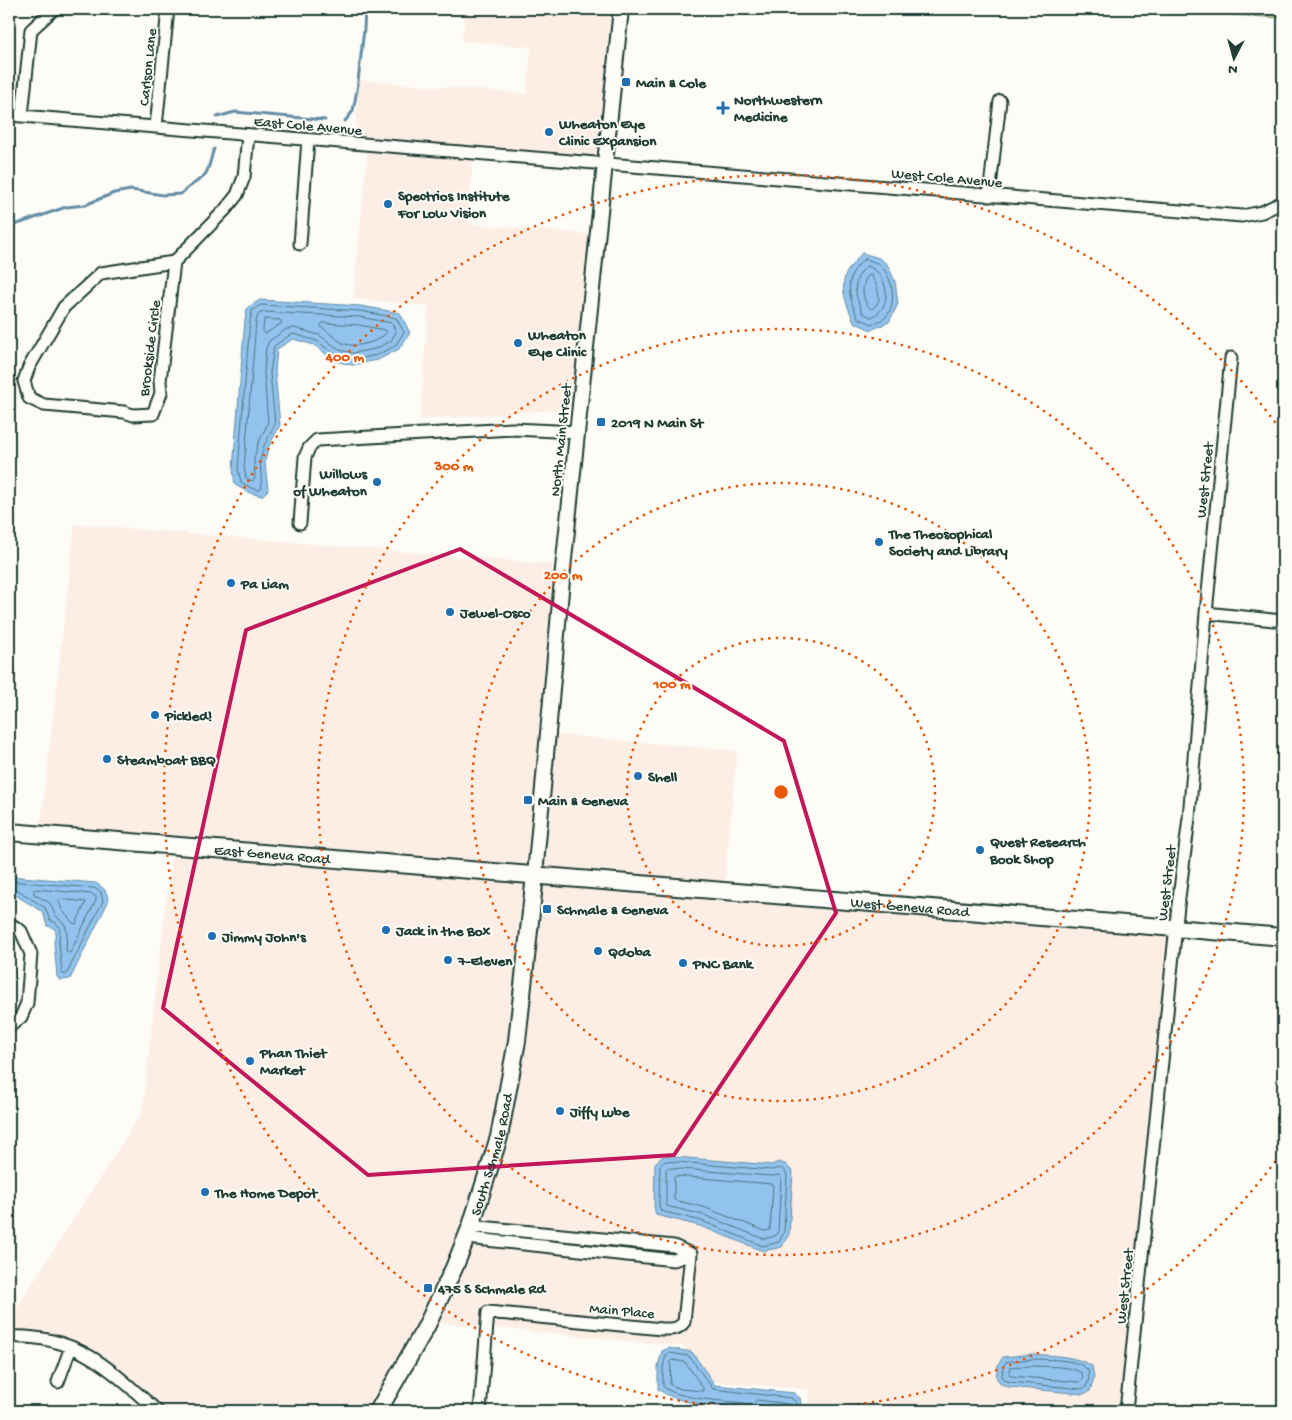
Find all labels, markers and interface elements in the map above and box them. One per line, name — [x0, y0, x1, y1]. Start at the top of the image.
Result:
street label: Carlson Lane — [136, 27, 162, 107]
north arrow — [1210, 32, 1260, 82]
text: N — [1227, 60, 1238, 77]
place label: Main & Cole — [636, 75, 707, 93]
marker: Main & Cole — [620, 76, 632, 88]
place label: Northwestern Medicine — [734, 92, 823, 127]
marker: Northwestern Medicine — [716, 101, 730, 115]
street label: East Cole Avenue — [253, 113, 363, 141]
place label: Wheaton Eye Clinic Expansion — [558, 116, 657, 151]
marker: Wheaton Eye Clinic Expansion — [543, 126, 555, 138]
street label: West Cole Avenue — [891, 165, 1003, 193]
place label: Spectrios Institute For Low Vision — [397, 188, 511, 223]
marker: Spectrios Institute For Low Vision — [382, 198, 394, 210]
street label: Brookside Circle — [136, 299, 166, 398]
place label: Wheaton Eye Clinic — [527, 327, 587, 362]
marker: Wheaton Eye Clinic — [512, 337, 524, 349]
text: 400 m — [325, 349, 365, 367]
street label: North Main Street — [547, 381, 577, 497]
place label: 2019 N Main St — [611, 415, 705, 433]
marker: 2019 N Main St — [595, 416, 607, 428]
street label: West Street — [1193, 440, 1219, 519]
text: 300 m — [433, 458, 474, 476]
place label: Willows of Wheaton — [292, 466, 368, 501]
marker: Willows of Wheaton — [371, 476, 383, 488]
place label: The Theosophical Society and Library — [888, 526, 1008, 561]
marker: The Theosophical Society and Library — [873, 536, 885, 548]
text: 200 m — [544, 567, 583, 585]
place label: Pa Liam — [240, 576, 289, 594]
marker: Pa Liam — [225, 577, 237, 589]
place label: Jewel-Osco — [459, 605, 531, 623]
marker: Jewel-Osco — [444, 606, 456, 618]
text: 100 m — [652, 676, 691, 694]
place label: Pickled! — [164, 708, 212, 726]
marker: Pickled! — [149, 709, 161, 721]
place label: Steamboat BBQ — [117, 752, 216, 770]
marker: Steamboat BBQ — [101, 753, 113, 765]
place label: Shell — [648, 769, 678, 787]
marker: Shell — [632, 770, 644, 782]
centre of rings — [772, 783, 790, 801]
place label: Main & Geneva — [538, 793, 629, 811]
marker: Main & Geneva — [522, 794, 534, 806]
place label: Quest Research Book Shop — [989, 834, 1086, 869]
street label: East Geneva Road — [213, 842, 332, 870]
street label: West Street — [1154, 843, 1182, 922]
marker: Quest Research Book Shop — [974, 844, 986, 856]
street label: West Geneva Road — [850, 894, 971, 922]
place label: Schmale & Geneva — [557, 902, 669, 920]
marker: Schmale & Geneva — [541, 903, 553, 915]
place label: Jack in the Box — [395, 923, 490, 941]
marker: Jack in the Box — [380, 924, 392, 936]
place label: Jimmy John's — [221, 929, 307, 947]
marker: Jimmy John's — [206, 930, 218, 942]
place label: Qdoba — [608, 944, 652, 962]
marker: Qdoba — [592, 945, 604, 957]
place label: 7-Eleven — [457, 953, 513, 971]
marker: 7-Eleven — [442, 954, 454, 966]
place label: PNC Bank — [692, 956, 755, 974]
marker: PNC Bank — [677, 957, 689, 969]
place label: Phan Thiet Market — [259, 1045, 328, 1080]
marker: Phan Thiet Market — [244, 1055, 256, 1067]
street label: South Schmale Road — [468, 1091, 518, 1218]
place label: Jiffy Lube — [569, 1104, 631, 1122]
marker: Jiffy Lube — [554, 1105, 566, 1117]
place label: The Home Depot — [214, 1185, 319, 1203]
marker: The Home Depot — [199, 1186, 211, 1198]
street label: West Street — [1113, 1246, 1139, 1325]
place label: 475 S Schmale Rd — [437, 1281, 547, 1299]
marker: 475 S Schmale Rd — [422, 1282, 434, 1294]
street label: Main Place — [588, 1300, 655, 1324]

